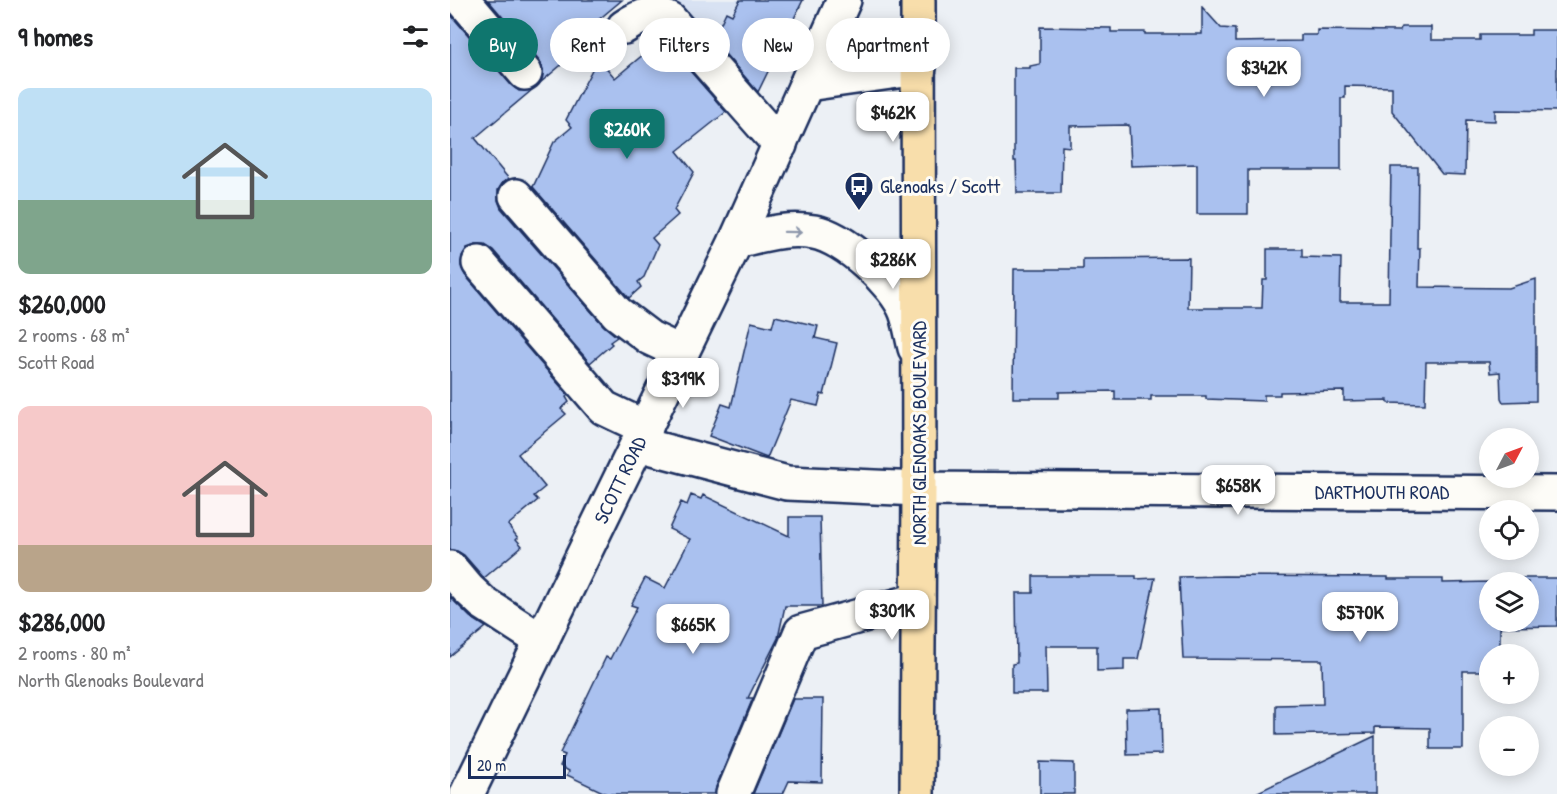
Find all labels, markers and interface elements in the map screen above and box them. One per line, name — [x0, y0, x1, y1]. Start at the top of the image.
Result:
chip: Buy — [468, 18, 538, 72]
chip: Rent — [550, 18, 627, 72]
chip: Filters — [639, 18, 730, 72]
chip: New — [742, 18, 814, 72]
chip: Apartment — [826, 18, 950, 72]
text: 9 homes — [18, 19, 93, 54]
icon: filters — [399, 20, 432, 53]
pin: $342K — [1222, 47, 1306, 98]
text: $342K — [1241, 53, 1287, 80]
pin: $462K — [851, 92, 935, 143]
text: $462K — [870, 98, 916, 125]
pin: $260K — [585, 109, 669, 160]
text: $260K — [604, 115, 650, 142]
icon: home — [171, 127, 279, 235]
bus stop icon: Glenoaks / Scott — [843, 170, 875, 212]
place label: Glenoaks / Scott — [880, 172, 1001, 199]
one-way arrow — [783, 226, 803, 237]
pin: $286K — [851, 239, 935, 290]
text: $286K — [870, 245, 916, 272]
text: $260,000 — [18, 286, 106, 321]
text: 2 rooms · 68 m² — [18, 321, 130, 348]
street label: NORTH GLENOAKS BOULEVARD — [905, 321, 932, 545]
text: Scott Road — [18, 348, 94, 375]
pin: $319K — [641, 358, 725, 409]
text: $319K — [661, 364, 705, 391]
north arrow — [1479, 428, 1539, 488]
map controls — [1479, 428, 1539, 776]
street label: SCOTT ROAD — [587, 431, 653, 528]
icon: home — [171, 445, 279, 553]
pin: $658K — [1196, 465, 1280, 516]
text: $658K — [1215, 471, 1261, 498]
street label: DARTMOUTH ROAD — [1315, 478, 1450, 505]
button: locate — [1479, 500, 1539, 560]
button: layers — [1479, 572, 1539, 632]
pin: $301K — [850, 590, 934, 641]
pin: $570K — [1318, 592, 1402, 643]
text: $301K — [869, 596, 915, 623]
text: $570K — [1336, 598, 1384, 625]
text: $286,000 — [18, 604, 105, 639]
pin: $665K — [651, 604, 735, 655]
text: $665K — [670, 610, 716, 637]
text: 2 rooms · 80 m² — [18, 639, 131, 666]
button: + — [1479, 644, 1539, 704]
text: North Glenoaks Boulevard — [18, 666, 204, 693]
button: − — [1479, 716, 1539, 776]
scale bar — [468, 752, 566, 780]
text: 20 m — [477, 754, 506, 776]

